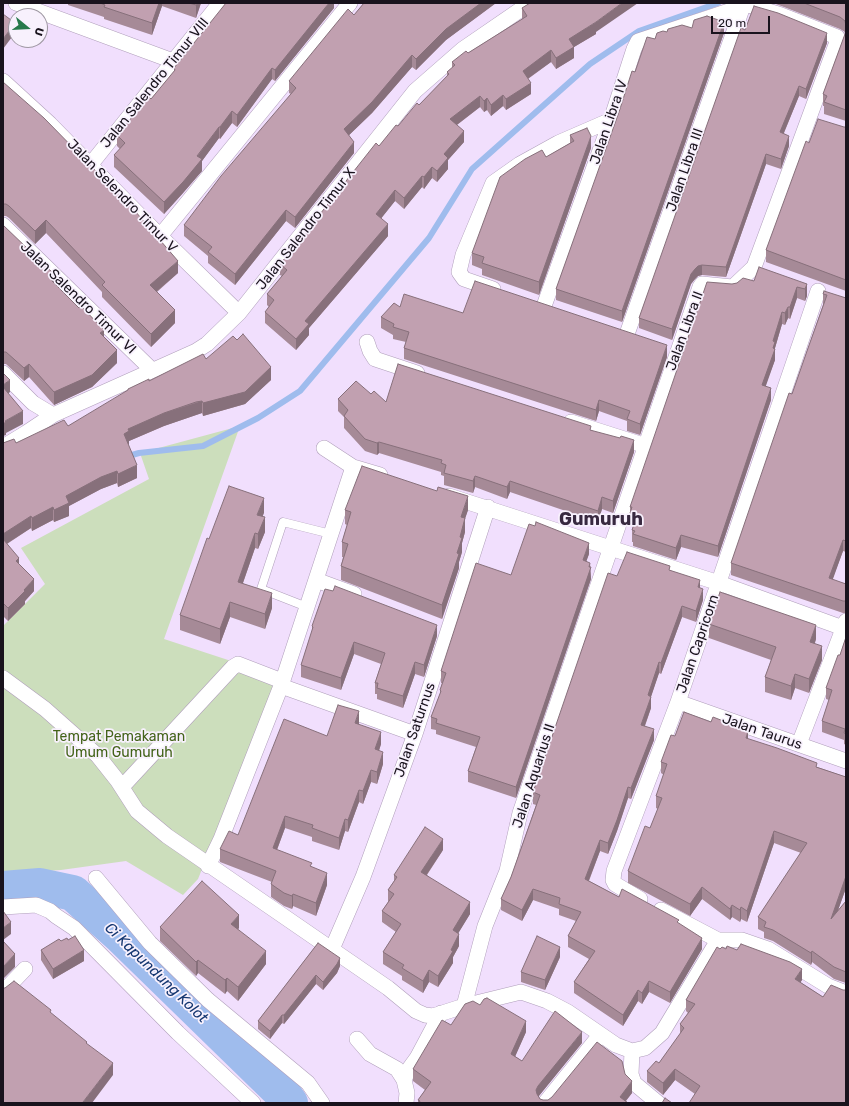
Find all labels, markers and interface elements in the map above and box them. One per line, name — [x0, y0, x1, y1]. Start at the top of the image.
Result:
north arrow — [8, 8, 48, 48]
scale bar — [713, 8, 772, 34]
street label: Jalan Salendro Timur VIII — [97, 15, 213, 151]
text: 20 m — [718, 16, 746, 30]
text: U — [32, 26, 46, 37]
street label: Jalan Libra IV — [587, 77, 631, 167]
street label: Jalan Libra III — [663, 126, 707, 214]
street label: Jalan Selendro Timur V — [63, 136, 181, 256]
street label: Jalan Salendro Timur X — [253, 164, 359, 294]
street label: Jalan Salendro Timur VI — [16, 238, 140, 358]
street label: Jalan Libra II — [663, 289, 707, 373]
district label: Gumuruh — [559, 509, 643, 531]
street label: Jalan Capricorn — [673, 592, 723, 696]
street label: Jalan Saturnus — [391, 680, 439, 780]
street label: Jalan Taurus — [720, 710, 804, 754]
street label: Jalan Aquarius II — [509, 722, 559, 830]
park label: Tempat Pemakaman Umum Gumuruh — [53, 729, 185, 762]
water label: Ci Kapundung Kolot — [101, 919, 211, 1027]

